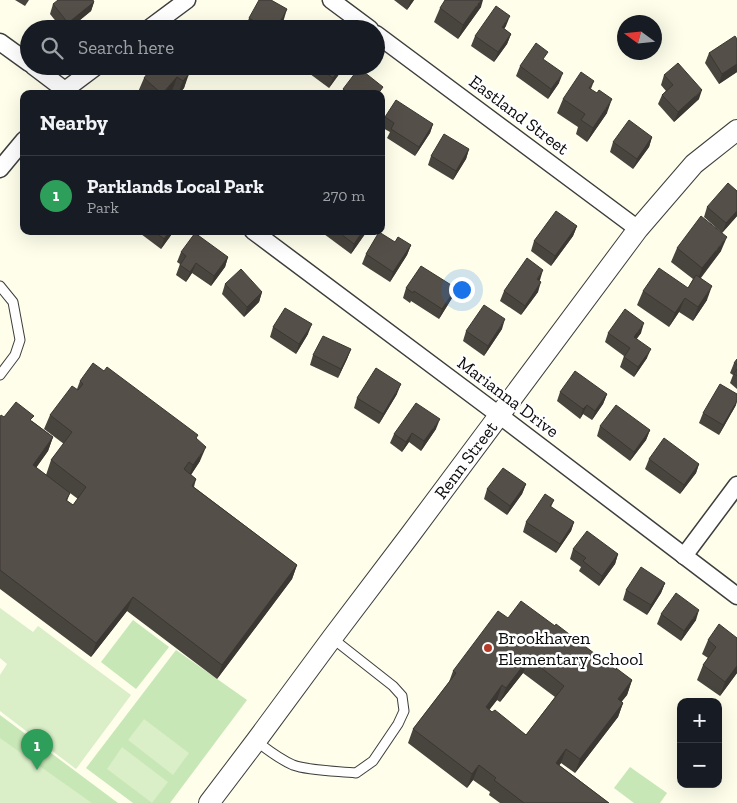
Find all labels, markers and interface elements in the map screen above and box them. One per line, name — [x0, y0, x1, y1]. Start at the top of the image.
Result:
north arrow — [617, 15, 662, 60]
search box — [20, 20, 385, 75]
icon: search — [38, 34, 66, 62]
text: Search here — [78, 36, 174, 59]
street label: Eastland Street — [465, 70, 573, 160]
text: Nearby — [40, 110, 108, 135]
text: Parklands Local Park — [87, 175, 264, 198]
text: 1 — [53, 186, 59, 205]
text: 270 m — [323, 186, 365, 205]
text: Park — [87, 198, 119, 217]
your location — [449, 277, 475, 303]
street label: Marianna Drive — [453, 352, 563, 442]
street label: Renn Street — [430, 417, 503, 503]
place label: Brookhaven Elementary School — [498, 627, 643, 670]
marker: Brookhaven Elementary School — [482, 642, 494, 654]
map controls — [677, 698, 722, 788]
button: + — [677, 698, 722, 743]
pin: 1 — [21, 729, 53, 770]
button: − — [677, 743, 722, 788]

